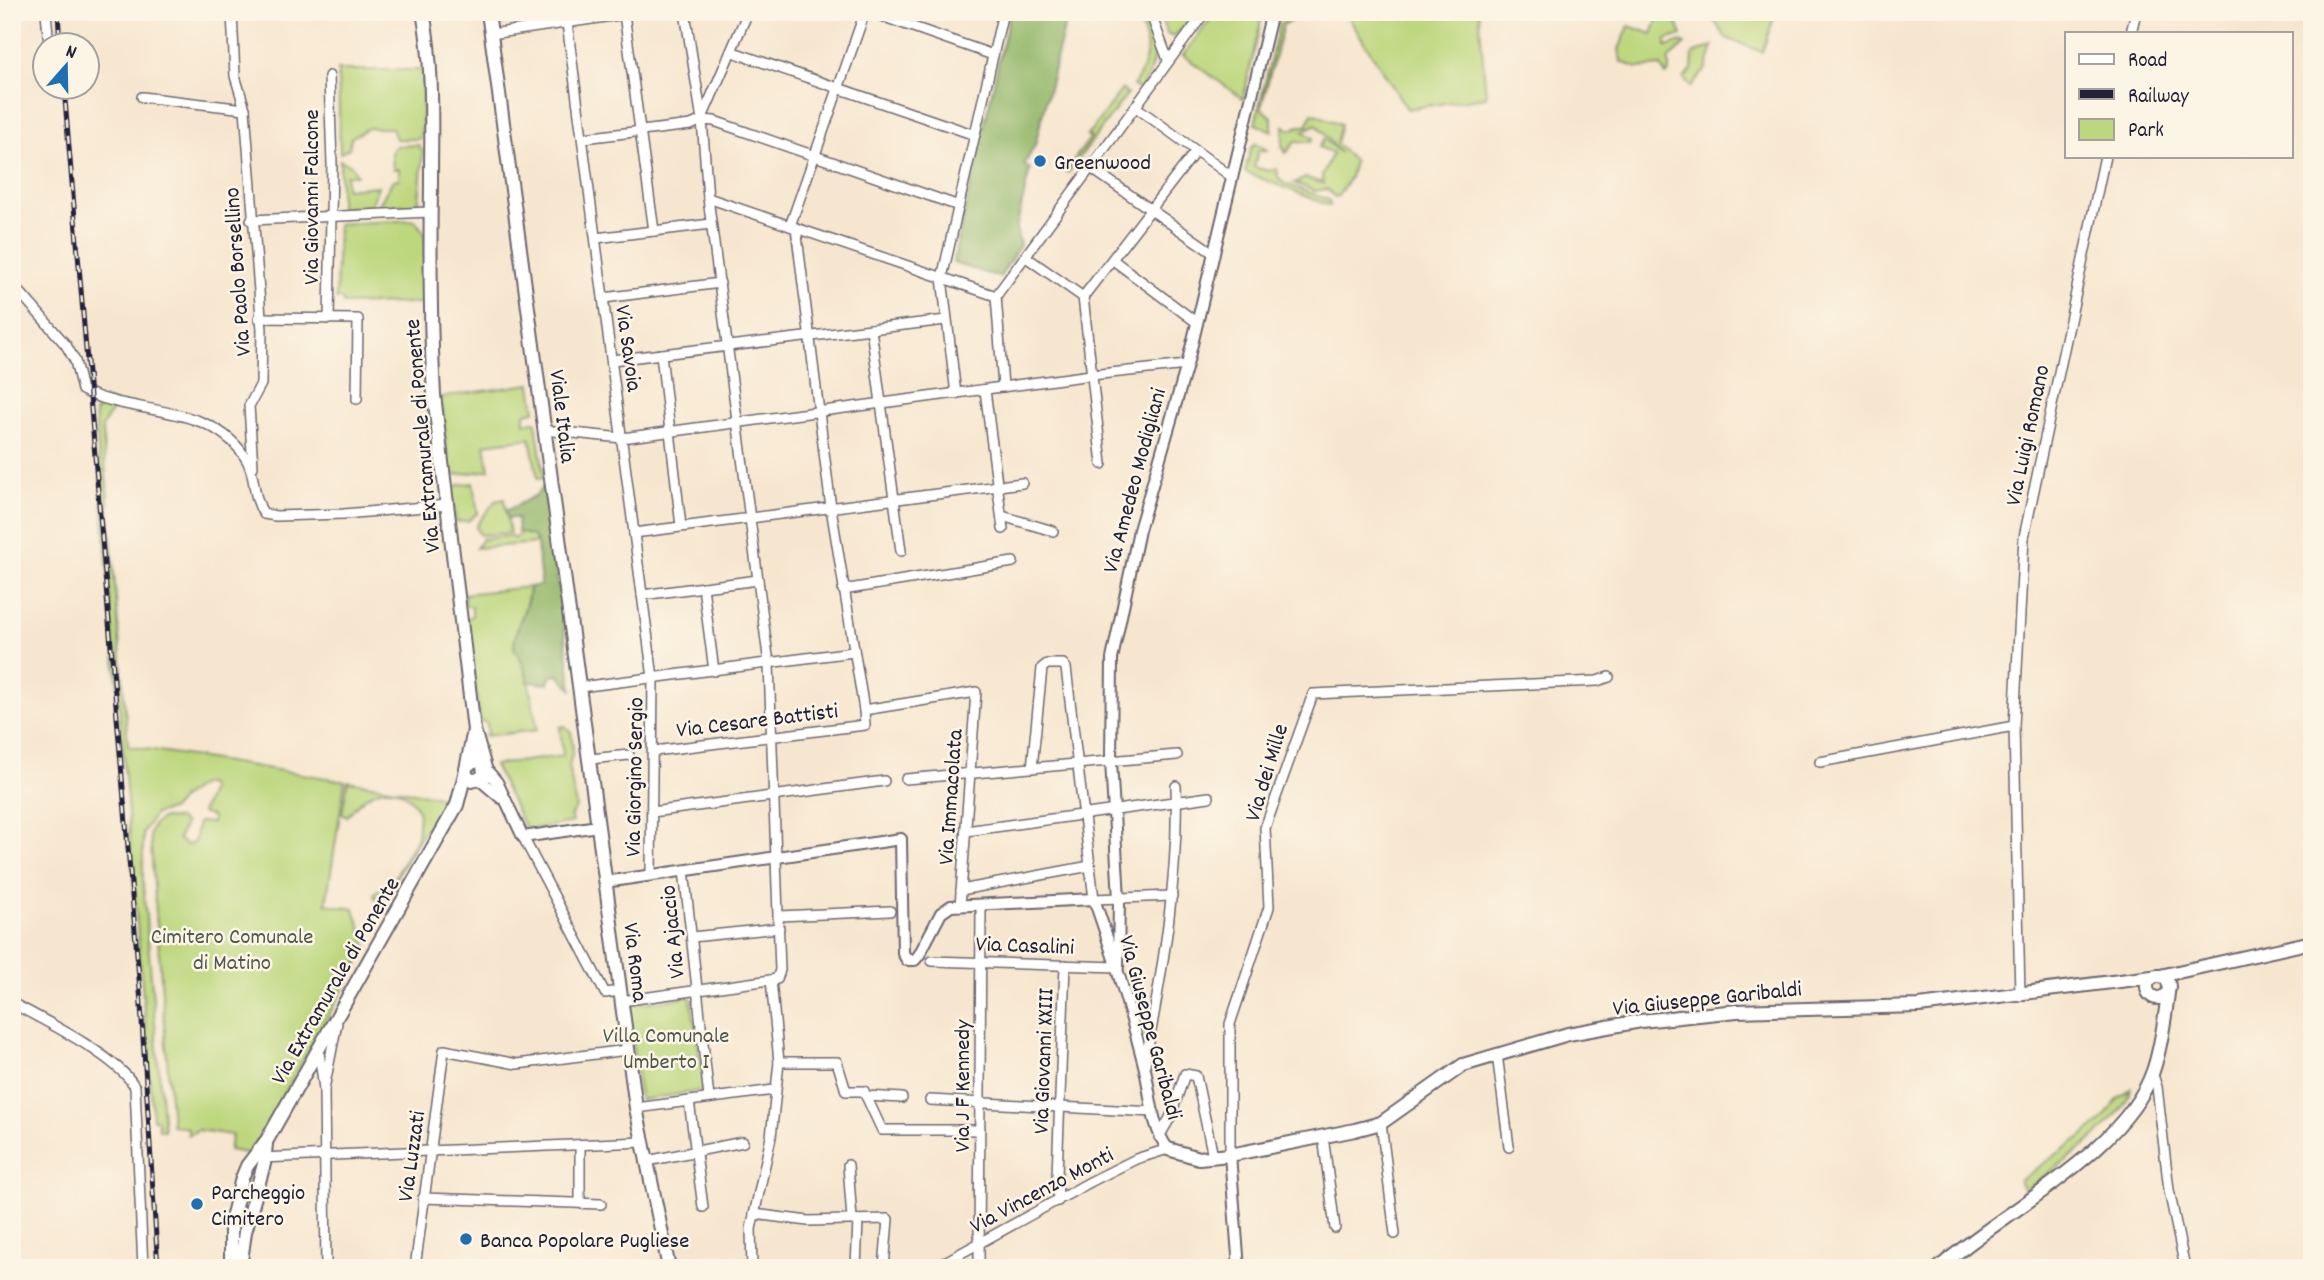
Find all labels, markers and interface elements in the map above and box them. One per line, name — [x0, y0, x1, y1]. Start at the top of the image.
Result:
north arrow — [32, 32, 102, 102]
legend — [2065, 32, 2292, 158]
text: N — [62, 39, 80, 68]
text: Road — [2128, 47, 2167, 77]
text: Railway — [2128, 83, 2189, 113]
street label: Via Giovanni Falcone — [297, 109, 330, 285]
text: Park — [2128, 117, 2164, 147]
place label: Greenwood — [1054, 148, 1151, 181]
marker: Greenwood — [1032, 153, 1048, 169]
street label: Via Paolo Borsellino — [217, 186, 262, 357]
street label: Via Savoia — [604, 303, 649, 395]
street label: Via Extramurale di Ponente — [398, 317, 451, 554]
street label: Via Luigi Romano — [1998, 362, 2060, 509]
street label: Viale Italia — [538, 368, 583, 466]
street label: Via Amedeo Modigliani — [1096, 385, 1177, 577]
street label: Via Cesare Battisti — [675, 696, 840, 749]
street label: Via Giorgino Sergio — [619, 697, 654, 857]
street label: Via dei Mille — [1238, 720, 1299, 826]
street label: Via Immacolata — [931, 727, 974, 866]
street label: Via Extramurale di Ponente — [264, 872, 410, 1092]
street label: Via Ajaccio — [653, 883, 696, 980]
street label: Via Roma — [612, 921, 655, 1005]
park label: Cimitero Comunale di Matino — [151, 922, 313, 981]
street label: Via Casalini — [975, 929, 1075, 966]
street label: Via Giuseppe Garibaldi — [1108, 932, 1189, 1124]
street label: Via Giuseppe Garibaldi — [1611, 974, 1803, 1027]
street label: Via Giovanni XXIII — [1026, 988, 1065, 1135]
street label: Via J F Kennedy — [948, 1019, 981, 1152]
park label: Villa Comunale Umberto I — [603, 1021, 729, 1080]
street label: Via Luzzati — [391, 1109, 436, 1204]
street label: Via Vincenzo Monti — [965, 1140, 1120, 1244]
place label: Parcheggio Cimitero — [211, 1178, 305, 1237]
marker: Parcheggio Cimitero — [189, 1196, 205, 1212]
place label: Banca Popolare Pugliese — [480, 1226, 689, 1259]
marker: Banca Popolare Pugliese — [458, 1231, 474, 1247]

